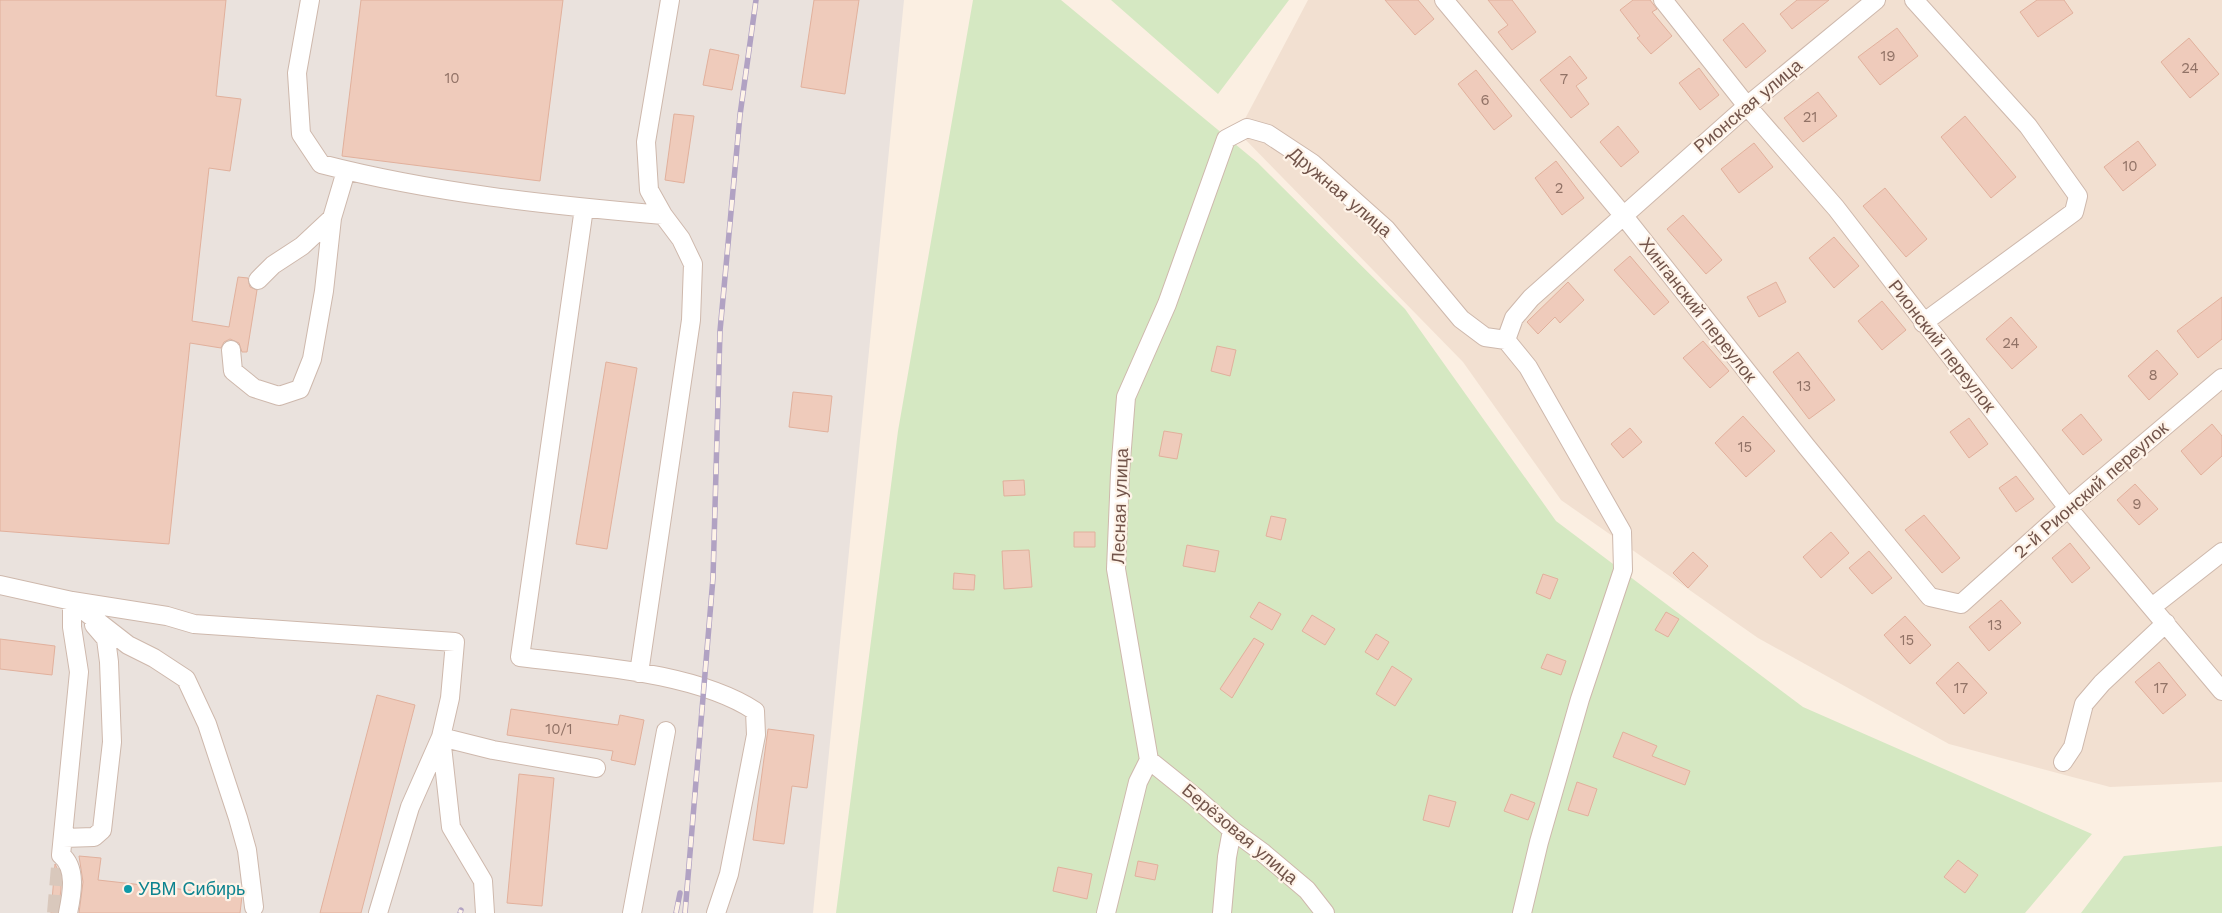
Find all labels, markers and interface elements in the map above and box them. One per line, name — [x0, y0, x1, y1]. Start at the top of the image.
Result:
house number: 19 — [1880, 47, 1896, 65]
street label: Рионская улица — [1689, 54, 1807, 157]
house number: 24 — [2181, 59, 2199, 77]
house number: 10 — [444, 69, 460, 87]
house number: 7 — [1560, 70, 1568, 88]
house number: 6 — [1480, 91, 1490, 109]
house number: 21 — [1803, 108, 1817, 126]
street label: Дружная улица — [1284, 142, 1397, 242]
house number: 10 — [2122, 157, 2138, 175]
house number: 2 — [1555, 179, 1563, 197]
street label: Хинганский переулок — [1635, 233, 1762, 386]
street label: Рионский переулок — [1884, 275, 2001, 416]
house number: 24 — [2002, 334, 2020, 352]
house number: 8 — [2148, 366, 2158, 384]
house number: 13 — [1797, 377, 1811, 395]
street label: 2-й Рионский переулок — [2009, 417, 2172, 562]
house number: 15 — [1738, 438, 1752, 456]
street label: Лесная улица — [1107, 447, 1132, 564]
house number: 9 — [2132, 495, 2142, 513]
house number: 13 — [1988, 616, 2002, 634]
house number: 15 — [1900, 631, 1914, 649]
house number: 17 — [1954, 679, 1968, 697]
house number: 17 — [2154, 679, 2168, 697]
house number: 10/1 — [545, 720, 573, 738]
street label: Берёзовая улица — [1178, 779, 1303, 889]
place label: УВМ Сибирь — [138, 878, 245, 899]
marker: УВМ Сибирь — [122, 883, 134, 895]

